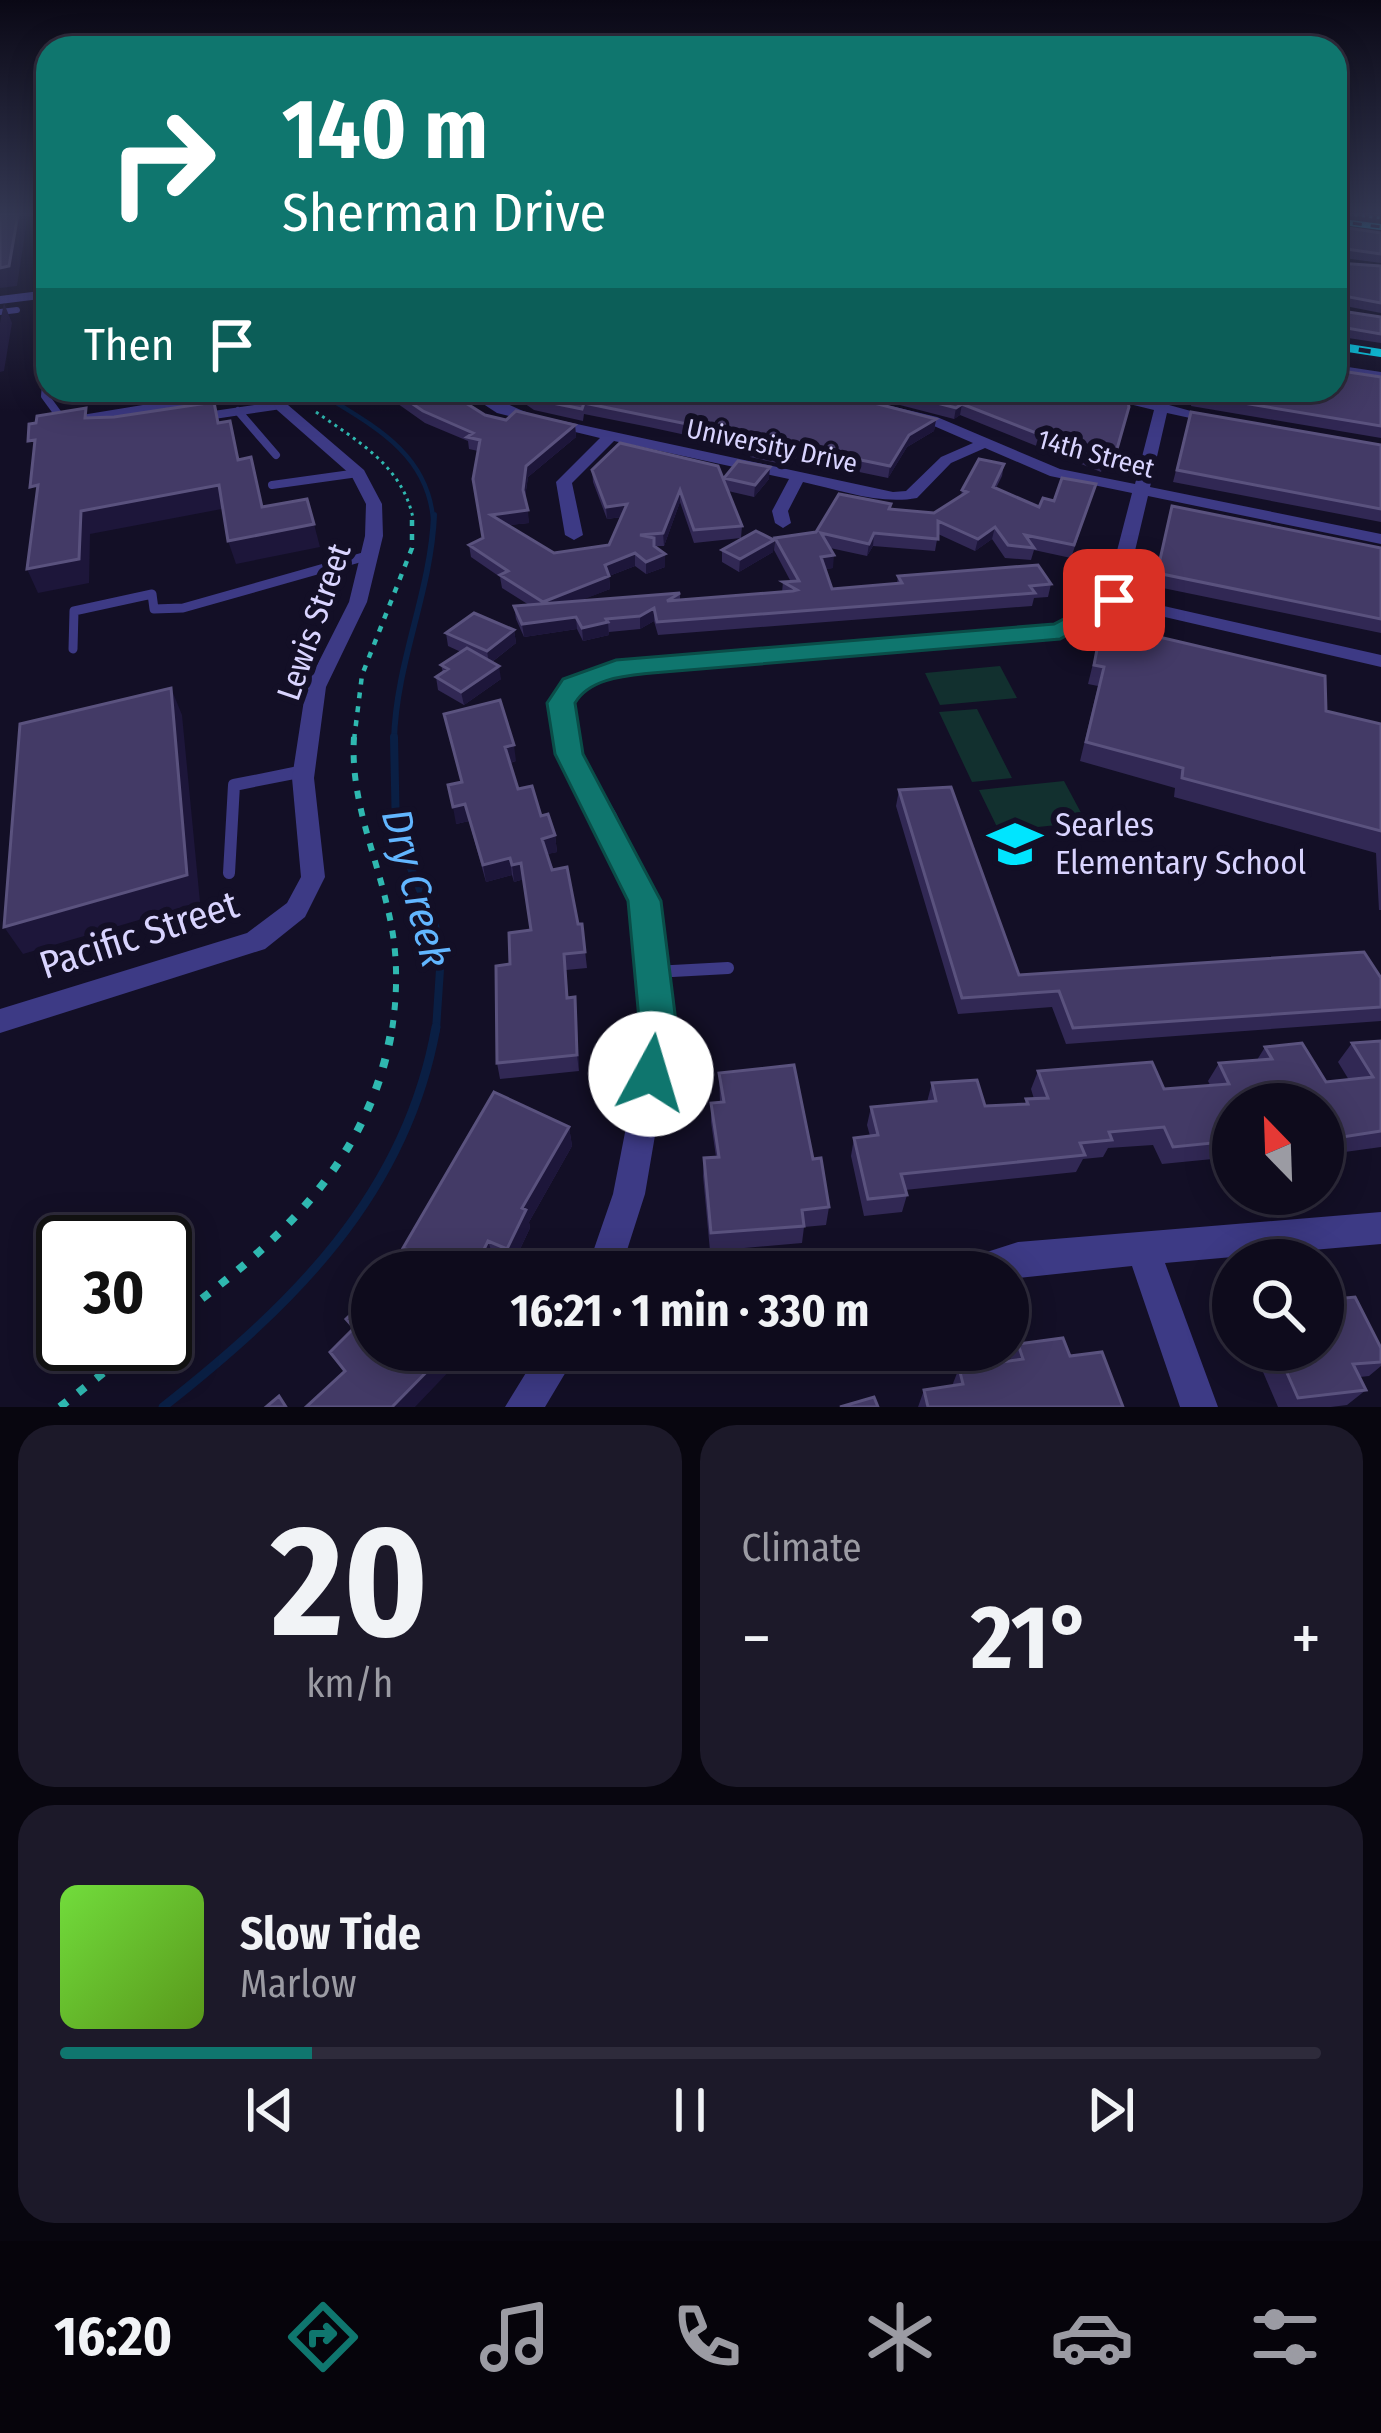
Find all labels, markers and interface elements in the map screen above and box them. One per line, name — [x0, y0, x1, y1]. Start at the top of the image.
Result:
text: 140 m — [282, 79, 488, 180]
icon: right — [84, 84, 240, 240]
text: Sherman Drive — [282, 181, 606, 245]
icon: arrive — [199, 312, 265, 378]
text: Then — [84, 318, 175, 372]
street label: University Drive — [684, 412, 860, 480]
street label: 14th Street — [1034, 423, 1158, 485]
street label: Lewis Street — [269, 538, 360, 706]
pin — [1063, 549, 1165, 651]
icon: arrive — [1081, 567, 1147, 633]
water label: Dry Creek — [371, 803, 461, 973]
place label: Searles Elementary School — [1055, 805, 1306, 883]
school or university icon: Searles Elementary School — [986, 815, 1044, 873]
street label: Pacific Street — [34, 881, 244, 989]
position arrow — [588, 1011, 714, 1137]
north arrow — [1212, 1083, 1344, 1215]
map controls — [1212, 1083, 1344, 1371]
speed limit sign: 30 — [36, 1215, 192, 1371]
button: search — [1212, 1239, 1344, 1371]
text: 16:21 · 1 min · 330 m — [511, 1284, 869, 1338]
text: 20 — [271, 1489, 428, 1676]
text: Climate — [742, 1525, 862, 1571]
text: 21° — [971, 1584, 1091, 1692]
text: − — [742, 1599, 771, 1678]
text: + — [1291, 1599, 1321, 1678]
text: km/h — [306, 1661, 393, 1707]
text: Slow Tide — [240, 1907, 421, 1961]
text: Marlow — [240, 1961, 357, 2007]
icon: previous — [237, 2077, 303, 2143]
icon: pause — [657, 2077, 723, 2143]
icon: next — [1078, 2077, 1144, 2143]
icon: directions — [281, 2295, 365, 2379]
icon: music — [473, 2295, 557, 2379]
icon: phone — [665, 2295, 749, 2379]
icon: climate — [858, 2295, 942, 2379]
icon: car — [1050, 2295, 1134, 2379]
icon: filters — [1243, 2295, 1327, 2379]
text: 16:20 — [54, 2305, 172, 2369]

